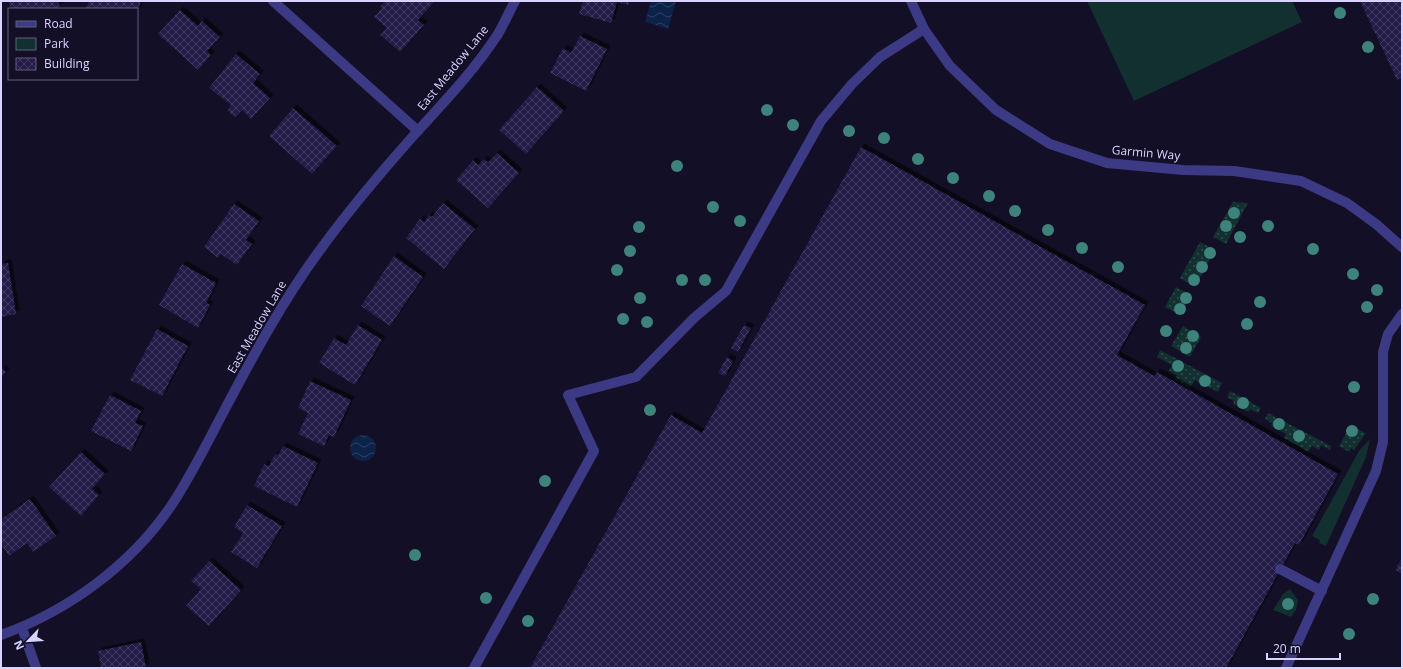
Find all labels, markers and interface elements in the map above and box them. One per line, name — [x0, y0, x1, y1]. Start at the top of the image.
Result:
legend — [8, 8, 138, 80]
text: Road — [44, 15, 73, 32]
street label: East Meadow Lane — [413, 21, 492, 114]
text: Park — [44, 35, 70, 52]
text: Building — [44, 55, 90, 72]
street label: Garmin Way — [1111, 141, 1182, 164]
street label: East Meadow Lane — [223, 277, 290, 376]
north arrow — [8, 621, 48, 661]
scale bar — [1267, 635, 1340, 661]
text: N — [10, 638, 27, 653]
text: 20 m — [1273, 640, 1301, 657]

